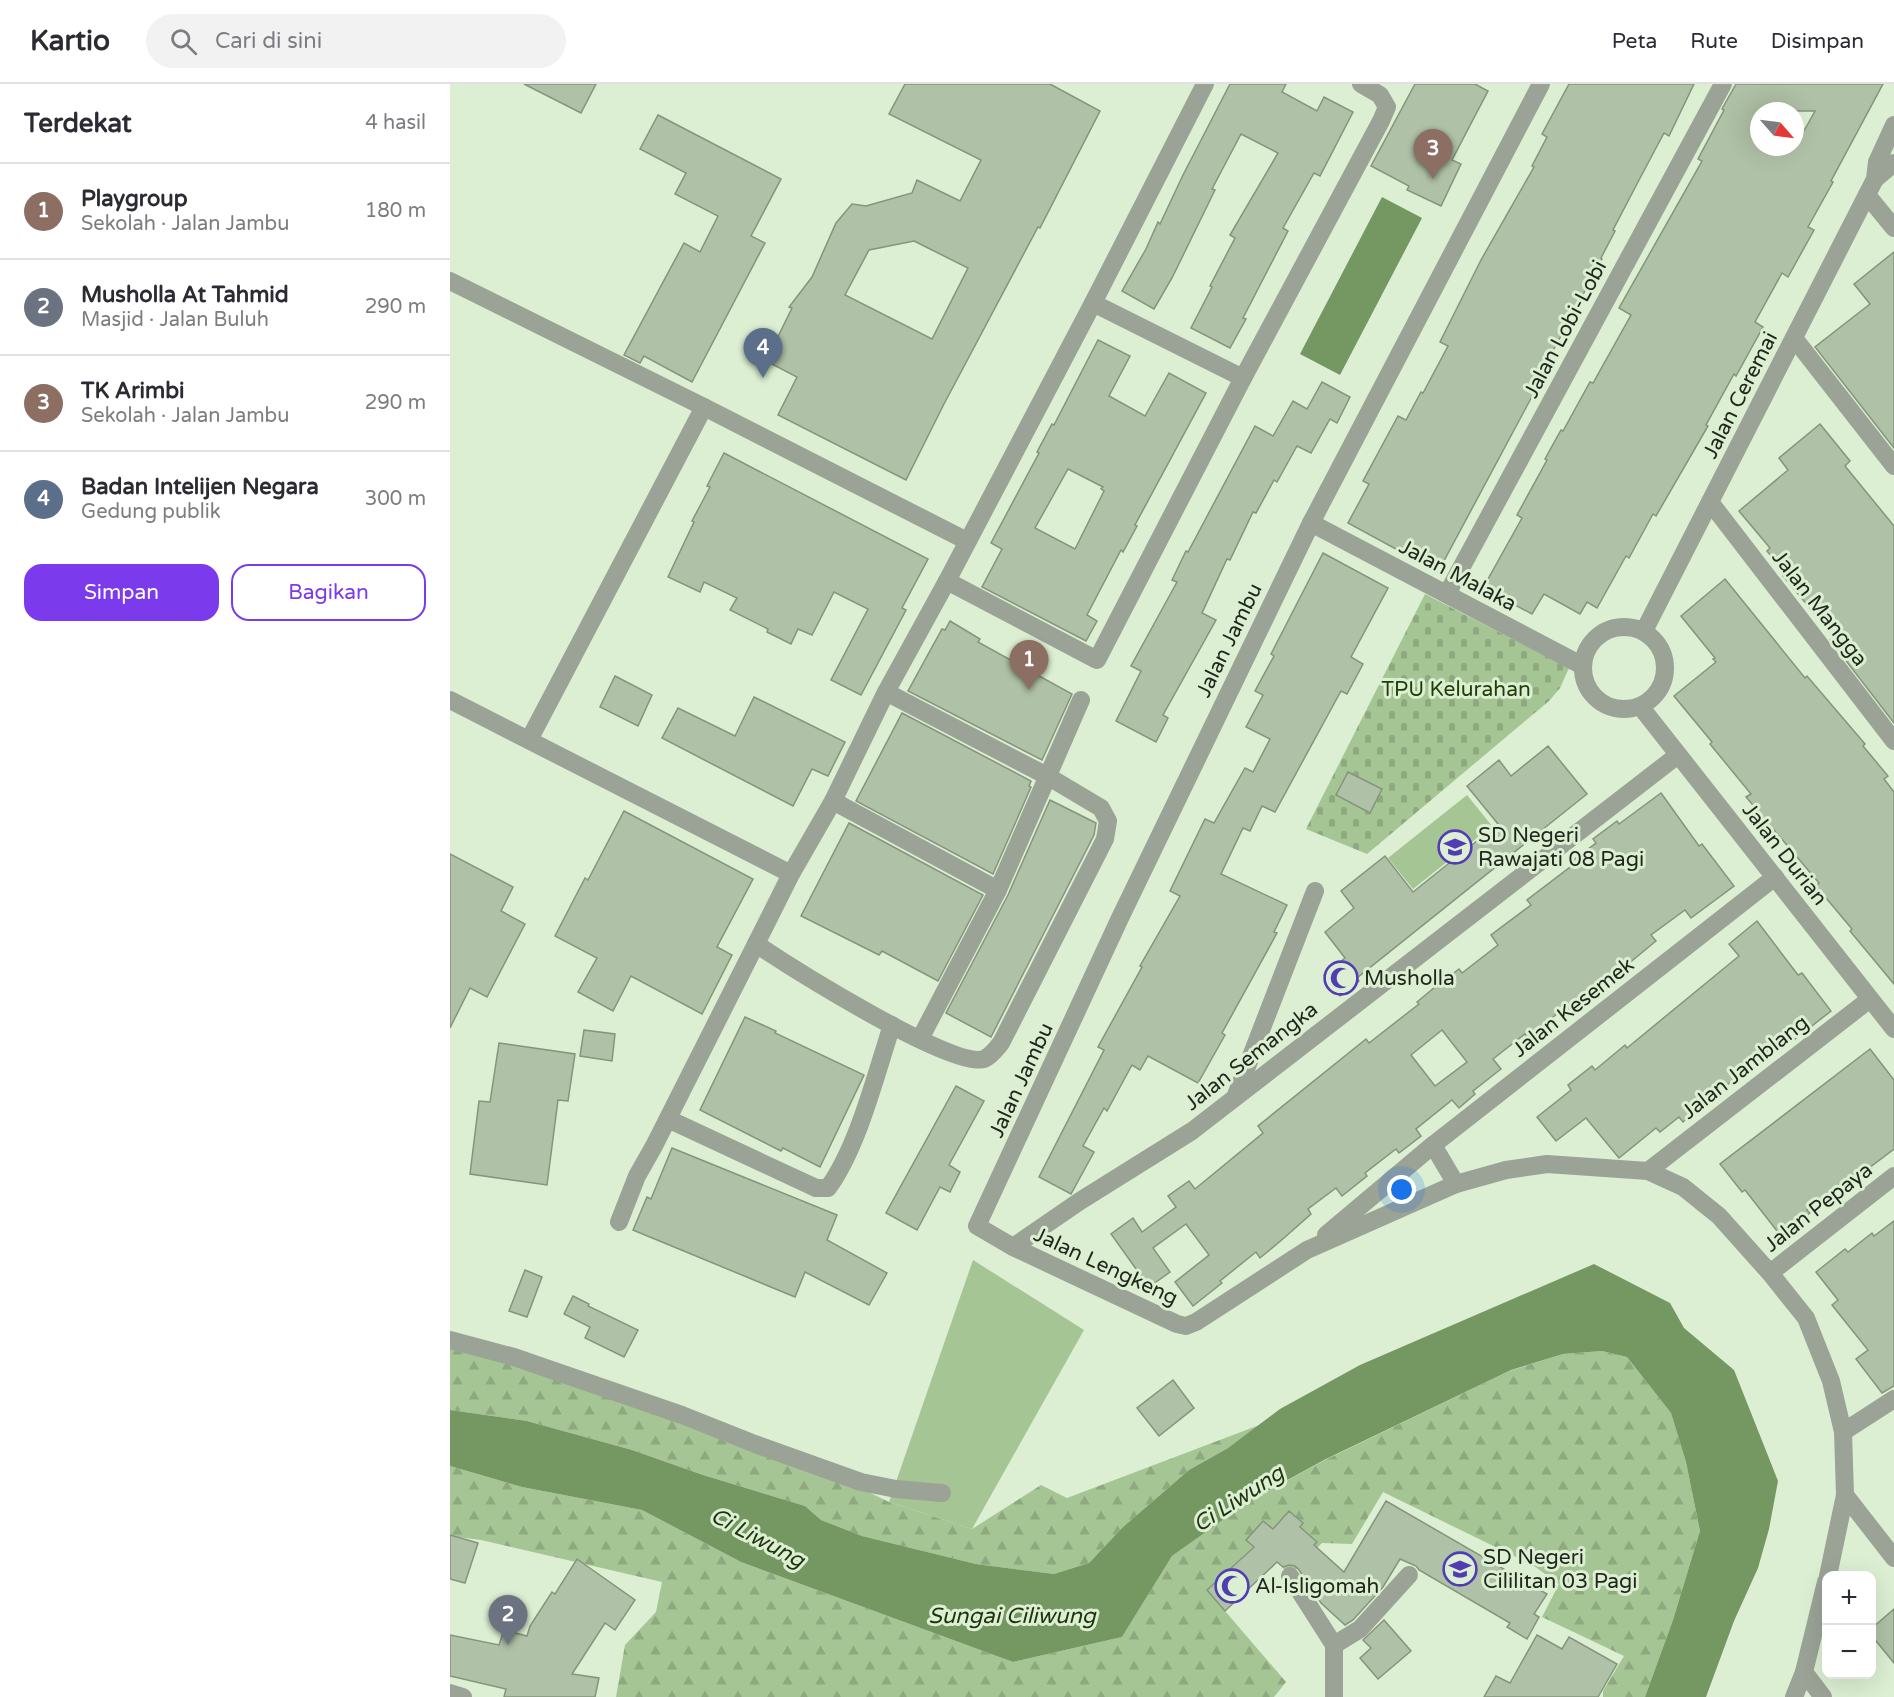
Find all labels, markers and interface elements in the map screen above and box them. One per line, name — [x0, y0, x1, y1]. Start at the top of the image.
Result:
search box — [146, 14, 566, 68]
text: Kartio — [30, 24, 110, 58]
icon: search — [167, 25, 200, 58]
text: Cari di sini — [215, 28, 322, 54]
text: Peta — [1612, 29, 1657, 54]
text: Rute — [1690, 29, 1738, 54]
text: Disimpan — [1771, 29, 1864, 54]
north arrow — [1750, 102, 1804, 156]
text: Terdekat — [24, 108, 132, 139]
text: 4 hasil — [365, 111, 426, 135]
pin: 3 — [1414, 130, 1452, 179]
text: Playgroup — [81, 186, 188, 212]
text: 1 — [37, 199, 50, 223]
text: 180 m — [365, 199, 426, 223]
text: Sekolah · Jalan Jambu — [81, 212, 289, 236]
street label: Jalan Lobi-Lobi — [1519, 256, 1612, 402]
text: Musholla At Tahmid — [81, 282, 289, 308]
text: 2 — [37, 295, 50, 319]
text: 290 m — [365, 295, 426, 319]
text: Masjid · Jalan Buluh — [81, 308, 269, 332]
pin: 4 — [744, 328, 782, 378]
street label: Jalan Ceremai — [1698, 328, 1783, 463]
text: TK Arimbi — [81, 378, 185, 404]
text: 3 — [37, 391, 50, 415]
text: 290 m — [365, 391, 426, 415]
text: Sekolah · Jalan Jambu — [81, 404, 289, 428]
text: Badan Intelijen Negara — [81, 474, 319, 500]
text: 4 — [37, 487, 50, 511]
text: 300 m — [365, 487, 426, 511]
text: Gedung publik — [81, 500, 221, 524]
street label: Jalan Malaka — [1395, 534, 1521, 617]
street label: Jalan Mangga — [1767, 545, 1873, 671]
button: Simpan — [24, 564, 219, 621]
button: Bagikan — [231, 564, 426, 621]
street label: Jalan Jambu — [1191, 579, 1268, 701]
pin: 1 — [1010, 640, 1048, 690]
park label: TPU Kelurahan — [1381, 677, 1531, 702]
street label: Jalan Durian — [1737, 798, 1832, 911]
place label: SD Negeri Rawajati 08 Pagi — [1478, 823, 1644, 872]
school or university icon: SD Negeri Rawajati 08 Pagi — [1437, 829, 1473, 865]
street label: Jalan Kesemek — [1508, 952, 1639, 1063]
mosque icon: Musholla — [1323, 960, 1359, 996]
place label: Musholla — [1364, 966, 1455, 991]
street label: Jalan Semangka — [1180, 997, 1323, 1116]
street label: Jalan Jamblang — [1677, 1010, 1814, 1125]
street label: Jalan Jambu — [984, 1019, 1059, 1142]
street label: Jalan Pepaya — [1759, 1157, 1877, 1257]
your location — [1387, 1175, 1416, 1204]
street label: Jalan Lengkeng — [1030, 1222, 1182, 1311]
water label: Ci Liwung — [1188, 1459, 1290, 1538]
water label: Ci Liwung — [706, 1502, 810, 1574]
place label: SD Negeri Cililitan 03 Pagi — [1483, 1545, 1638, 1594]
school or university icon: SD Negeri Cililitan 03 Pagi — [1442, 1551, 1478, 1587]
mosque icon: Al-Isligomah — [1214, 1568, 1250, 1604]
map controls — [1822, 1571, 1876, 1679]
button: + — [1822, 1571, 1876, 1625]
place label: Al-Isligomah — [1255, 1574, 1379, 1599]
pin: 2 — [488, 1596, 528, 1645]
water label: Sungai Ciliwung — [928, 1603, 1097, 1629]
button: − — [1822, 1625, 1876, 1679]

